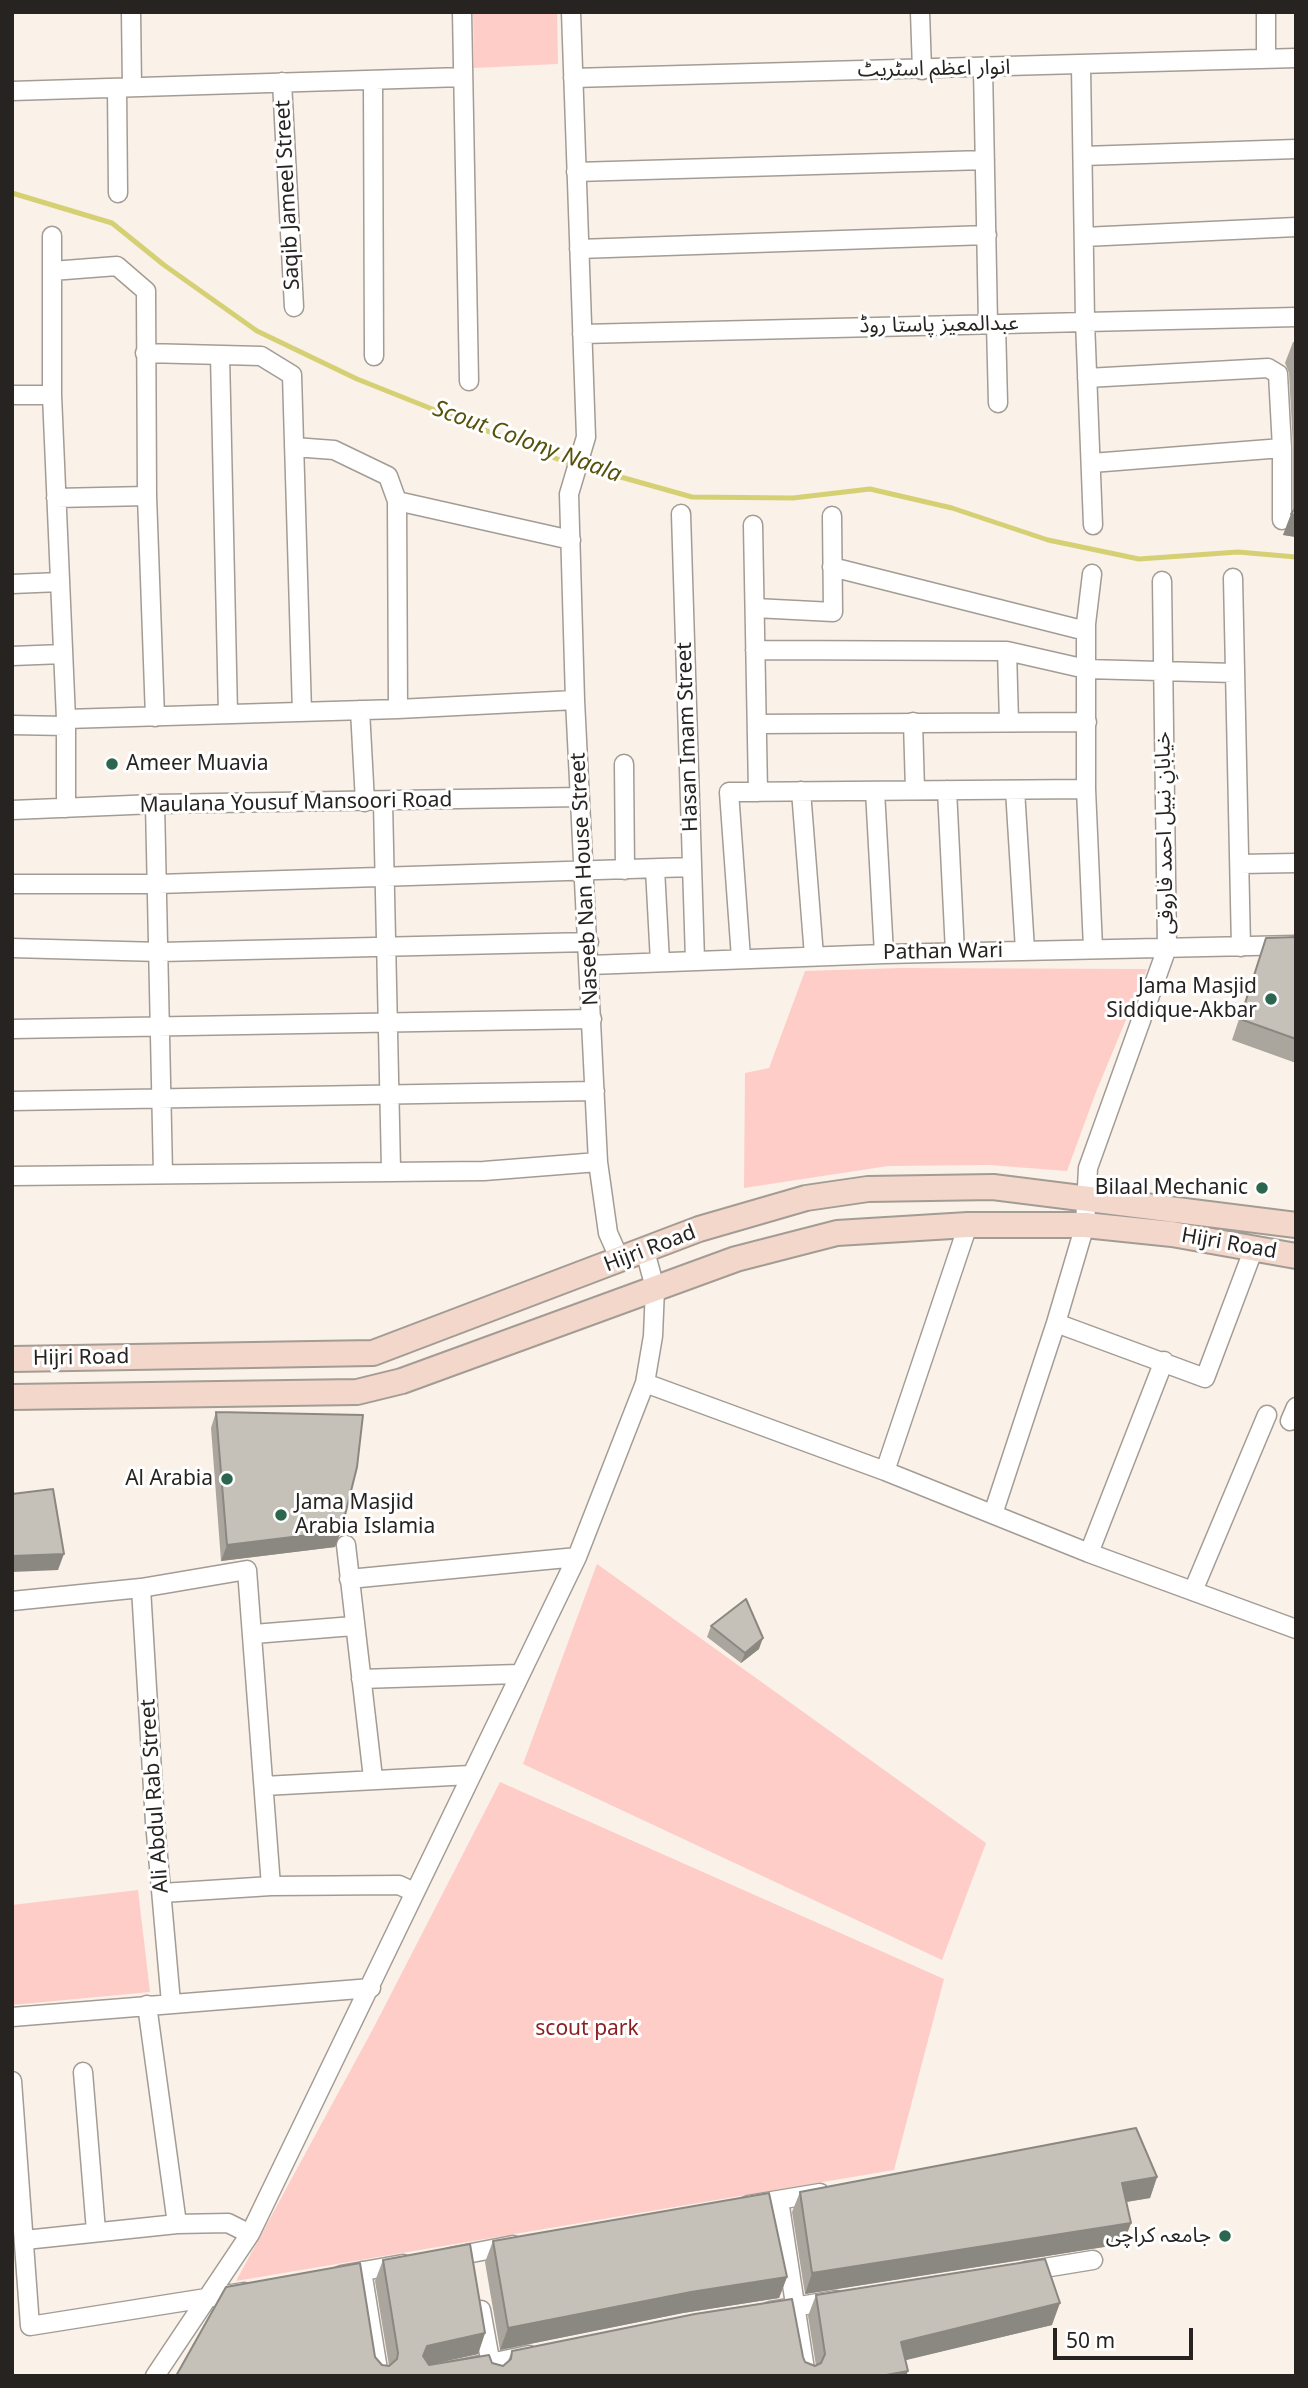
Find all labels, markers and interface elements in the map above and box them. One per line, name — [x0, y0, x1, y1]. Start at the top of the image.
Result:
street label: انوار اعظم اسٹریٹ — [857, 55, 1011, 83]
street label: Saqib Jameel Street — [270, 99, 306, 291]
street label: عبدالمعیز پاستا روڈ — [859, 311, 1019, 339]
water label: Scout Colony Naala — [429, 395, 625, 489]
street label: Hasan Imam Street — [672, 642, 704, 832]
street label: خیابانِ نبیل احمد فاروقی — [1151, 731, 1179, 935]
place label: Ameer Muavia — [126, 751, 269, 777]
street label: Naseeb Nan House Street — [566, 752, 604, 1006]
marker: Ameer Muavia — [104, 756, 120, 772]
street label: Maulana Yousuf Mansoori Road — [139, 788, 453, 818]
street label: Pathan Wari — [883, 938, 1003, 966]
place label: Jama Masjid Siddique-Akbar — [1106, 974, 1257, 1024]
marker: Jama Masjid Siddique-Akbar — [1263, 991, 1279, 1007]
place label: Bilaal Mechanic — [1095, 1175, 1248, 1201]
marker: Bilaal Mechanic — [1254, 1180, 1270, 1196]
street label: Hijri Road — [600, 1220, 700, 1278]
street label: Hijri Road — [1179, 1223, 1279, 1265]
street label: Hijri Road — [33, 1345, 129, 1371]
place label: Al Arabia — [125, 1466, 213, 1492]
marker: Al Arabia — [219, 1471, 235, 1487]
place label: Jama Masjid Arabia Islamia — [295, 1490, 435, 1540]
marker: Jama Masjid Arabia Islamia — [273, 1507, 289, 1523]
street label: Ali Abdul Rab Street — [136, 1698, 174, 1894]
park label: scout park — [535, 2016, 639, 2042]
place label: جامعہ کراچی — [1106, 2223, 1211, 2249]
marker: جامعہ کراچی — [1217, 2228, 1233, 2244]
scale bar — [1056, 2314, 1196, 2358]
text: 50 m — [1066, 2326, 1115, 2354]

